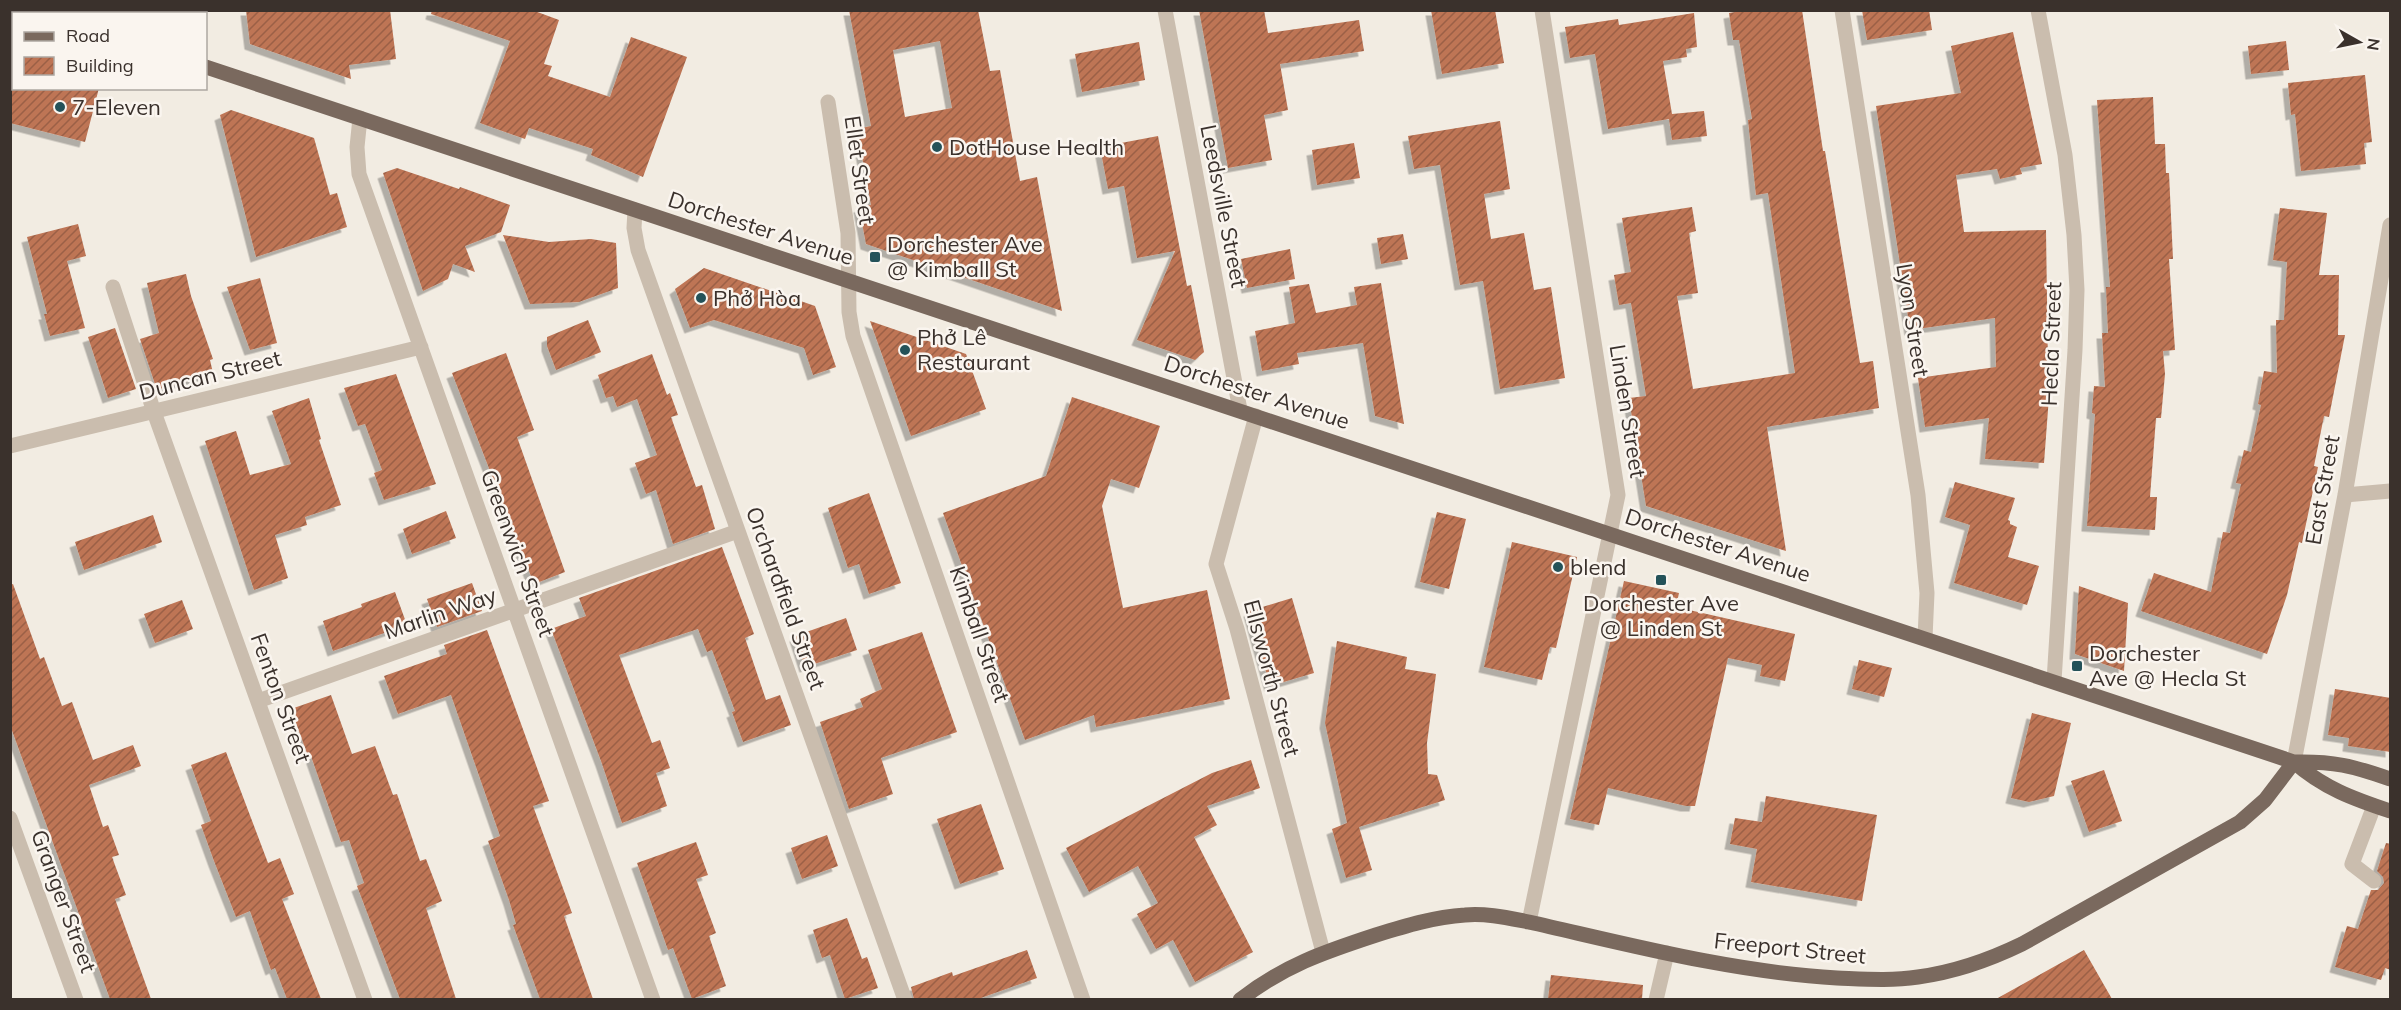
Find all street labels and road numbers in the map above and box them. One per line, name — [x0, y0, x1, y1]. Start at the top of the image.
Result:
street label: Ellet Street — [839, 114, 882, 227]
street label: Leedsville Street — [1194, 122, 1254, 290]
street label: Dorchester Avenue — [665, 185, 857, 271]
street label: Lyon Street — [1890, 261, 1936, 379]
street label: Hecla Street — [2035, 281, 2067, 407]
street label: Linden Street — [1604, 342, 1652, 480]
street label: Duncan Street — [136, 344, 284, 406]
street label: Dorchester Avenue — [1161, 349, 1353, 435]
street label: East Street — [2299, 433, 2345, 547]
street label: Greenwich Street — [475, 466, 561, 640]
street label: Dorchester Avenue — [1622, 502, 1814, 588]
street label: Orchardfield Street — [740, 503, 832, 694]
street label: Kimball Street — [944, 562, 1016, 706]
street label: Marlin Way — [380, 581, 500, 645]
street label: Ellsworth Street — [1238, 596, 1306, 760]
street label: Fenton Street — [245, 629, 318, 767]
street label: Granger Street — [25, 826, 103, 976]
street label: Freeport Street — [1713, 926, 1868, 970]

